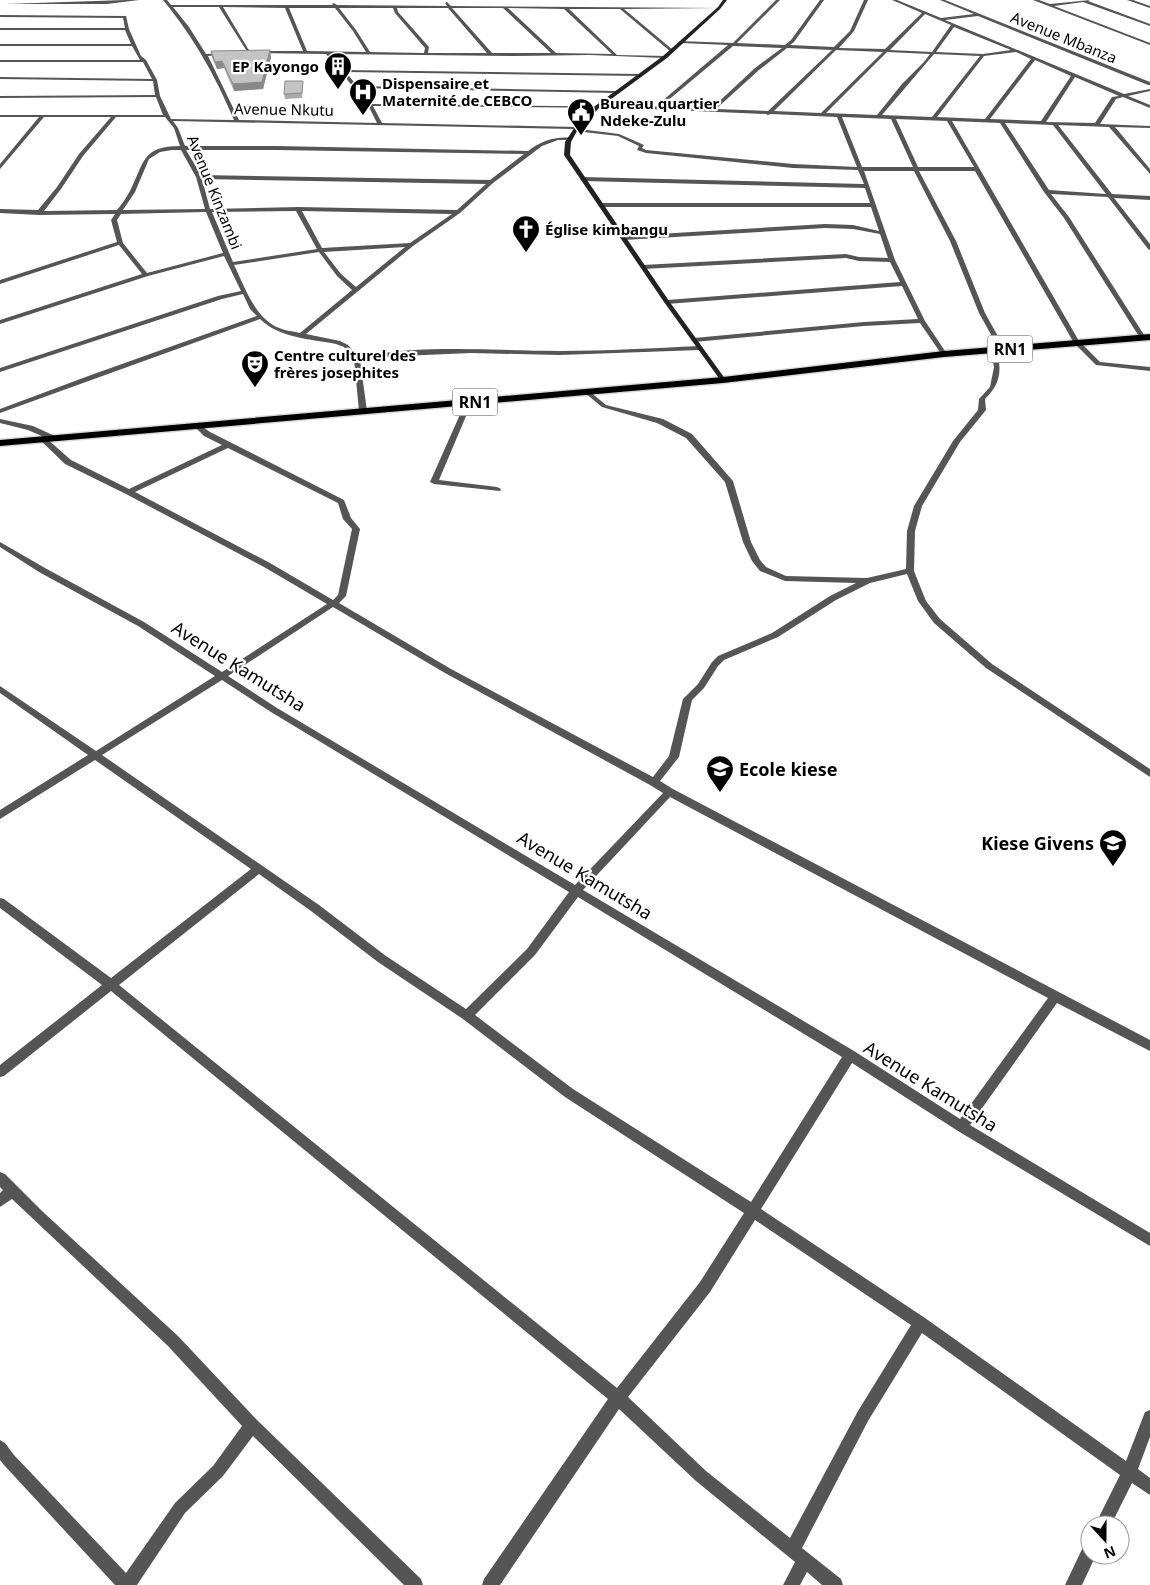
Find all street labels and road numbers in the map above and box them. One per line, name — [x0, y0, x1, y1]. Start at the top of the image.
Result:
street label: Avenue Mbanza — [1008, 7, 1120, 67]
street label: Avenue Nkutu — [234, 98, 334, 120]
street label: Avenue Kinzambi — [183, 132, 247, 252]
road number: RN1 — [988, 336, 1032, 362]
road number: RN1 — [452, 388, 498, 416]
street label: Avenue Kamutsha — [168, 615, 310, 717]
street label: Avenue Kamutsha — [513, 825, 657, 925]
street label: Avenue Kamutsha — [860, 1035, 1002, 1137]

